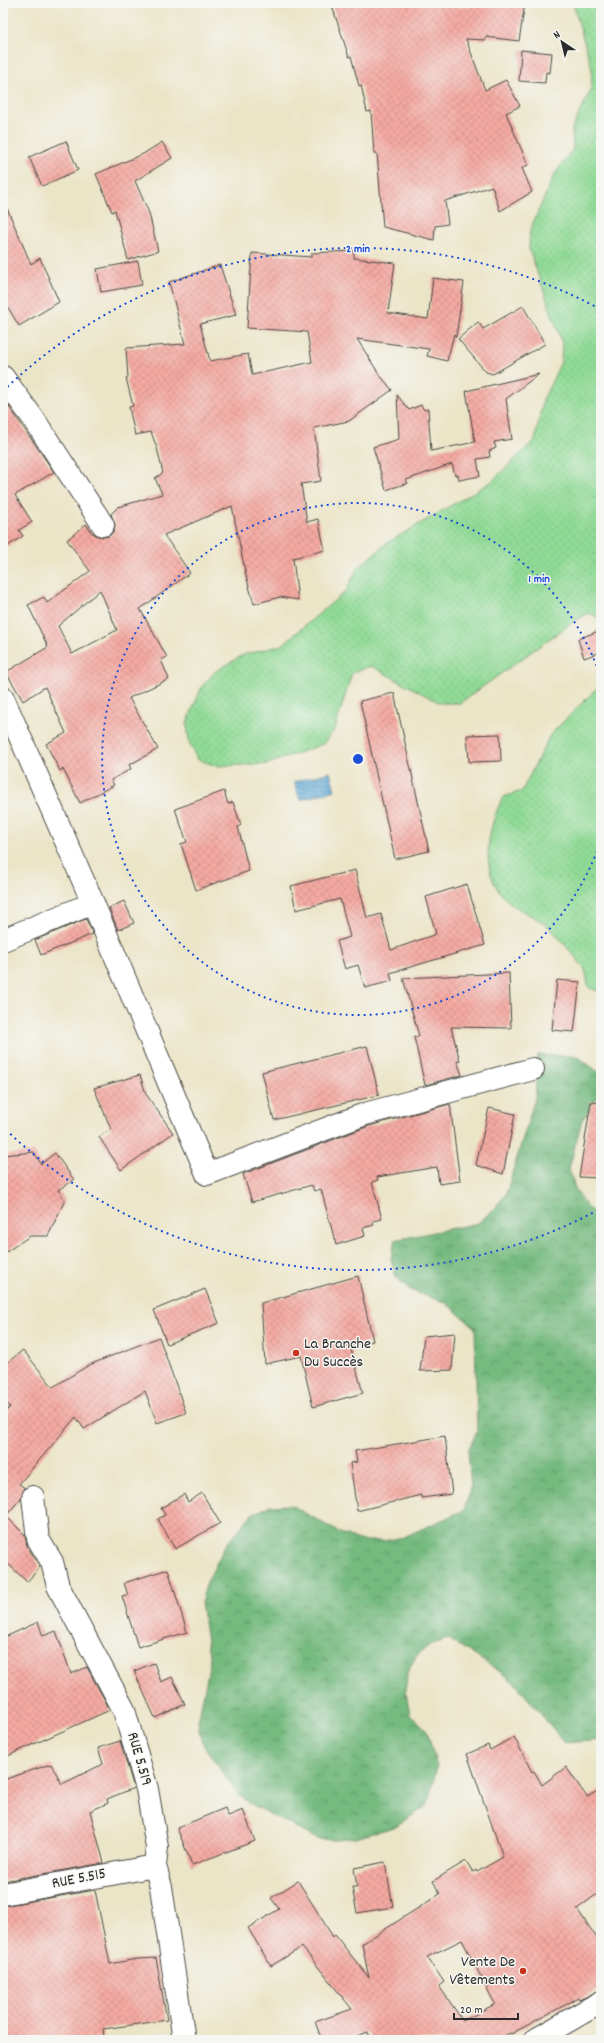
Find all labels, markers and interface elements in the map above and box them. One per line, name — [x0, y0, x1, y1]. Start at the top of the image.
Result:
north arrow — [542, 22, 582, 62]
text: N — [551, 27, 565, 44]
text: 2 min — [346, 241, 370, 258]
text: 1 min — [528, 571, 550, 588]
centre of rings — [351, 752, 365, 766]
place label: La Branche Du Succès — [304, 1333, 371, 1374]
marker: La Branche Du Succès — [291, 1348, 301, 1358]
street label: RUE 5.519 — [120, 1730, 158, 1788]
street label: RUE 5.515 — [50, 1862, 108, 1896]
place label: Vente De Vêtements — [449, 1951, 515, 1992]
marker: Vente De Vêtements — [518, 1966, 528, 1976]
scale bar — [454, 1995, 518, 2021]
text: 20 m — [460, 2002, 483, 2019]

